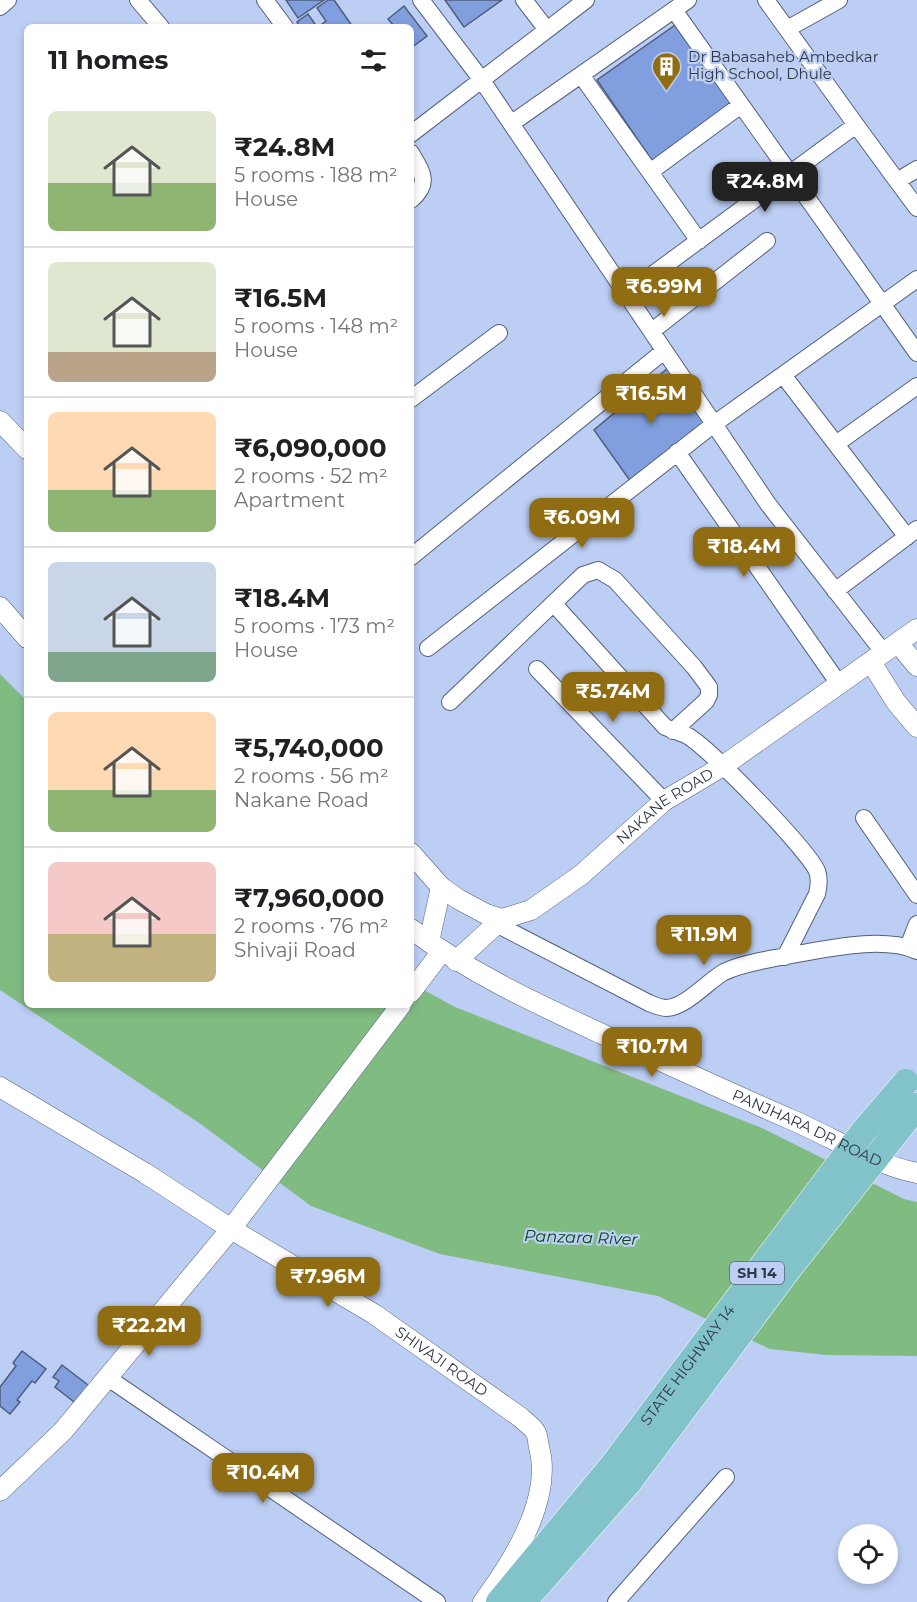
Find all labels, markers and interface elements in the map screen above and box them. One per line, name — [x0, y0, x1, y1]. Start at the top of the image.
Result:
text: 11 homes — [48, 44, 168, 76]
icon: filters — [357, 44, 390, 77]
place label: Dr Babasaheb Ambedkar High School, Dhule — [688, 47, 879, 83]
building icon: Dr Babasaheb Ambedkar High School, Dhule — [651, 50, 683, 92]
text: ₹24.8M — [234, 131, 335, 163]
icon: home — [96, 135, 168, 207]
pin: ₹24.8M — [716, 162, 814, 213]
text: 5 rooms · 188 m² — [234, 163, 398, 187]
text: ₹24.8M — [726, 169, 804, 193]
text: House — [234, 187, 298, 211]
pin: ₹6.99M — [615, 267, 713, 318]
text: ₹6.99M — [626, 274, 702, 298]
text: ₹16.5M — [234, 282, 327, 314]
icon: home — [96, 286, 168, 358]
text: 5 rooms · 148 m² — [234, 314, 398, 338]
text: House — [234, 338, 298, 362]
pin: ₹16.5M — [602, 374, 700, 425]
text: ₹16.5M — [615, 381, 687, 405]
text: ₹6,090,000 — [234, 432, 387, 464]
icon: home — [96, 436, 168, 508]
text: 2 rooms · 52 m² — [234, 464, 388, 488]
text: Apartment — [234, 488, 345, 512]
pin: ₹6.09M — [533, 498, 631, 549]
text: ₹6.09M — [543, 505, 621, 529]
pin: ₹18.4M — [695, 527, 793, 578]
text: ₹18.4M — [707, 534, 781, 558]
text: ₹18.4M — [234, 582, 330, 614]
icon: home — [96, 586, 168, 658]
text: 5 rooms · 173 m² — [234, 614, 395, 638]
text: House — [234, 638, 298, 662]
pin: ₹5.74M — [564, 672, 662, 723]
text: ₹5.74M — [575, 679, 651, 703]
text: ₹5,740,000 — [234, 732, 384, 764]
icon: home — [96, 736, 168, 808]
text: 2 rooms · 56 m² — [234, 764, 389, 788]
street label: NAKANE ROAD — [612, 764, 717, 848]
text: Nakane Road — [234, 788, 369, 812]
text: ₹7,960,000 — [234, 882, 384, 914]
icon: home — [96, 886, 168, 958]
text: 2 rooms · 76 m² — [234, 914, 389, 938]
pin: ₹11.9M — [655, 915, 753, 966]
text: ₹11.9M — [670, 922, 738, 946]
text: Shivaji Road — [234, 938, 356, 962]
pin: ₹10.7M — [603, 1027, 701, 1078]
text: ₹10.7M — [616, 1034, 688, 1058]
street label: PANJHARA DR ROAD — [729, 1085, 885, 1170]
water label: Panzara River — [524, 1226, 639, 1249]
pin: ₹7.96M — [279, 1257, 377, 1308]
road number: SH 14 — [730, 1262, 784, 1284]
text: ₹7.96M — [290, 1264, 366, 1288]
street label: STATE HIGHWAY 14 — [636, 1301, 739, 1429]
pin: ₹22.2M — [100, 1306, 198, 1357]
text: ₹22.2M — [112, 1313, 186, 1337]
street label: SHIVAJI ROAD — [392, 1322, 492, 1400]
pin: ₹10.4M — [214, 1453, 312, 1504]
text: ₹10.4M — [226, 1460, 300, 1484]
map controls — [838, 1524, 898, 1584]
button: locate — [838, 1524, 898, 1584]

